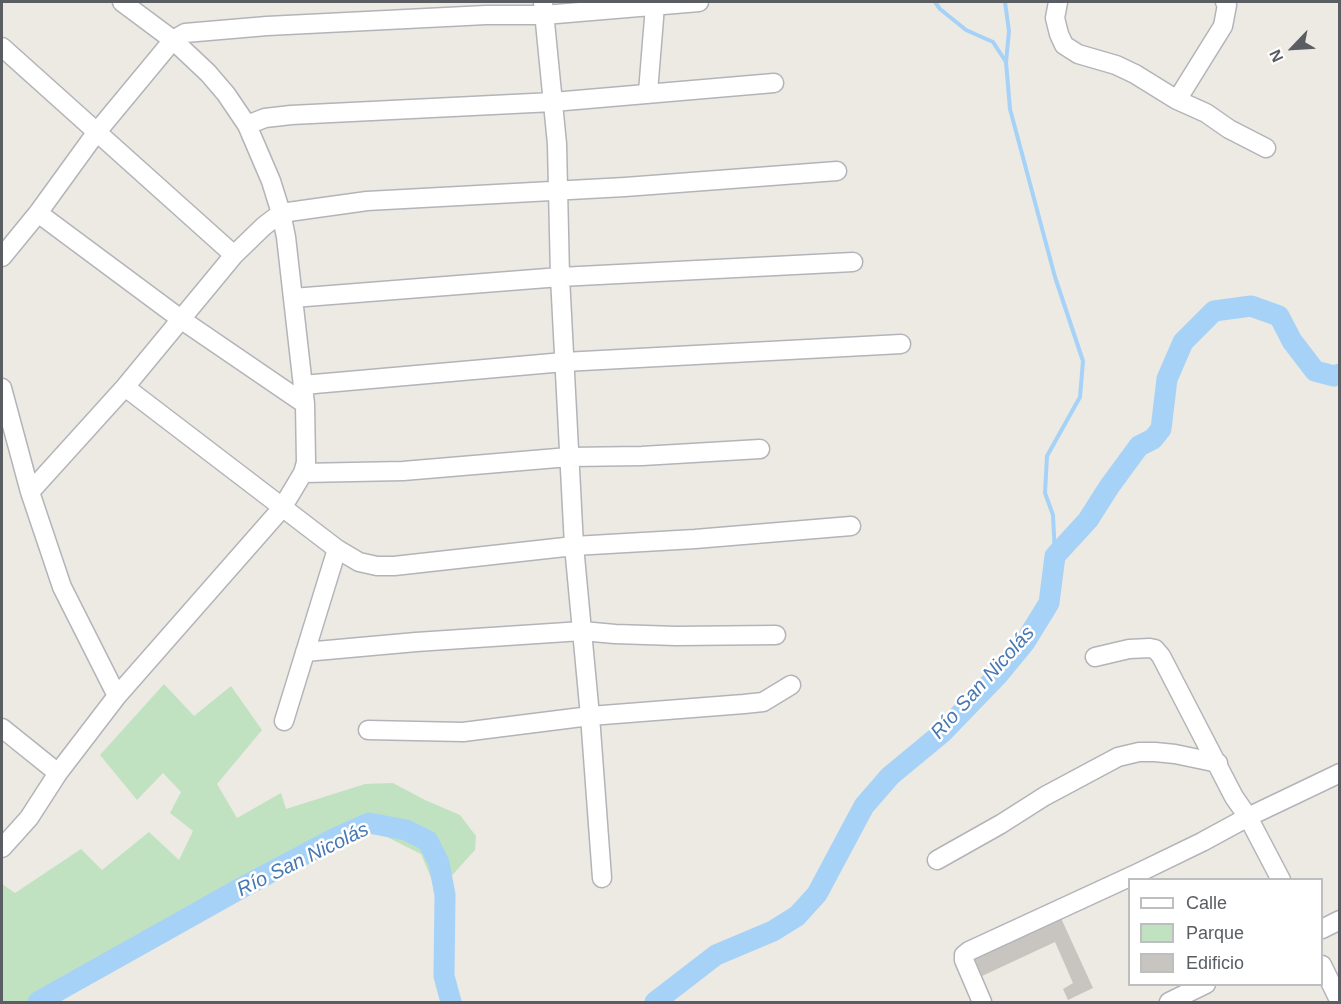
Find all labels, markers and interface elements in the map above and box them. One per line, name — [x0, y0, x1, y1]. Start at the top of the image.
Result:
north arrow — [1263, 18, 1323, 78]
text: N — [1266, 47, 1286, 65]
water label: Río San Nicolás — [926, 622, 1040, 744]
water label: Río San Nicolás — [233, 818, 373, 902]
legend — [1128, 878, 1323, 986]
text: Calle — [1186, 893, 1227, 913]
text: Parque — [1186, 923, 1244, 943]
text: Edificio — [1186, 953, 1244, 973]

